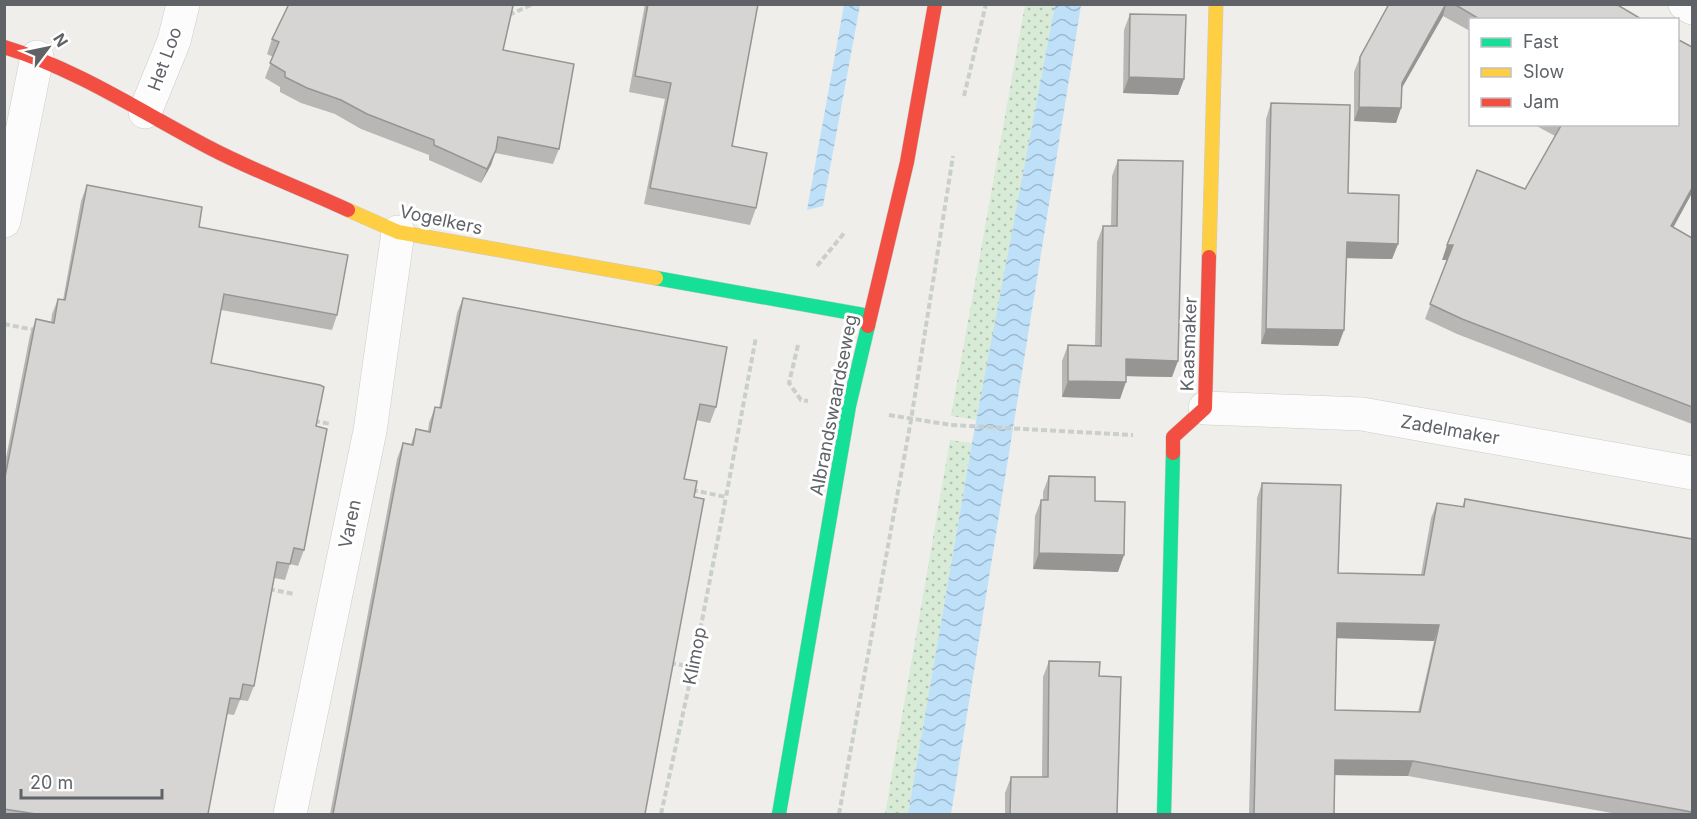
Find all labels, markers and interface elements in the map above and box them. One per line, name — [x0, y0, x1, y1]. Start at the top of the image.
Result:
north arrow — [18, 18, 78, 78]
legend — [1469, 18, 1679, 126]
street label: Het Loo — [143, 24, 186, 94]
text: N — [49, 30, 72, 51]
text: Fast — [1523, 31, 1559, 52]
text: Slow — [1523, 61, 1564, 82]
text: Jam — [1523, 91, 1559, 112]
street label: Vogelkers — [398, 200, 485, 239]
street label: Kaasmaker — [1176, 296, 1201, 392]
street label: Albrandswaardseweg — [806, 313, 861, 497]
street label: Zadelmaker — [1399, 410, 1501, 449]
street label: Varen — [334, 498, 365, 550]
street label: Klimop — [679, 625, 710, 687]
scale bar — [21, 762, 162, 800]
text: 20 m — [30, 772, 73, 793]

